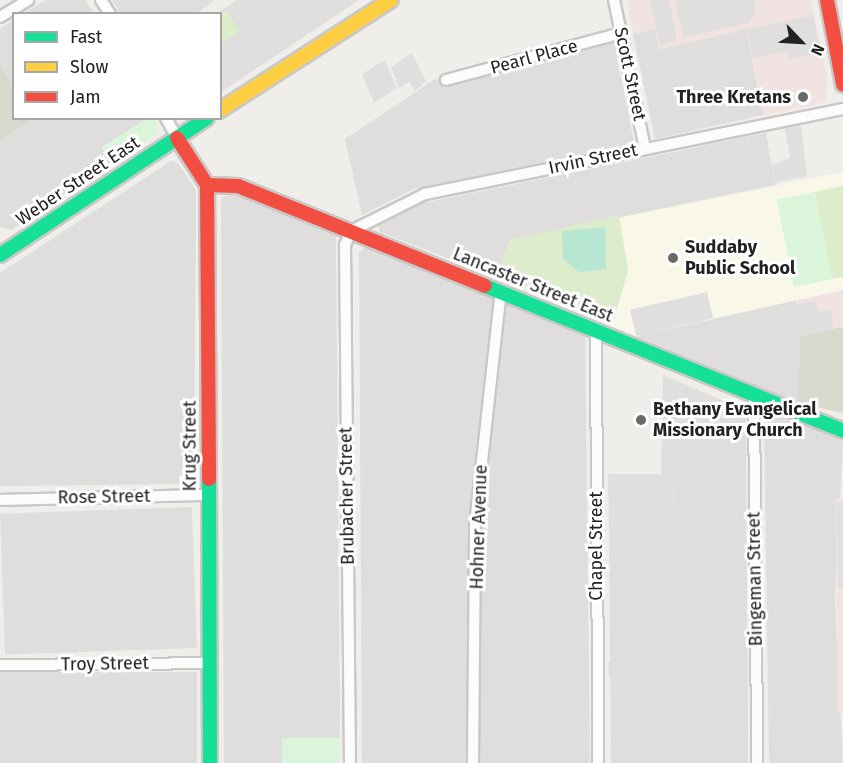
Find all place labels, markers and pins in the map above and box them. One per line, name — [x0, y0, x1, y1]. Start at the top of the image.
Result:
place label: Three Kretans — [676, 86, 791, 108]
marker: Three Kretans — [796, 90, 810, 104]
place label: Suddaby Public School — [685, 237, 795, 280]
marker: Suddaby Public School — [666, 251, 680, 265]
place label: Bethany Evangelical Missionary Church — [653, 399, 817, 442]
marker: Bethany Evangelical Missionary Church — [634, 413, 648, 427]

